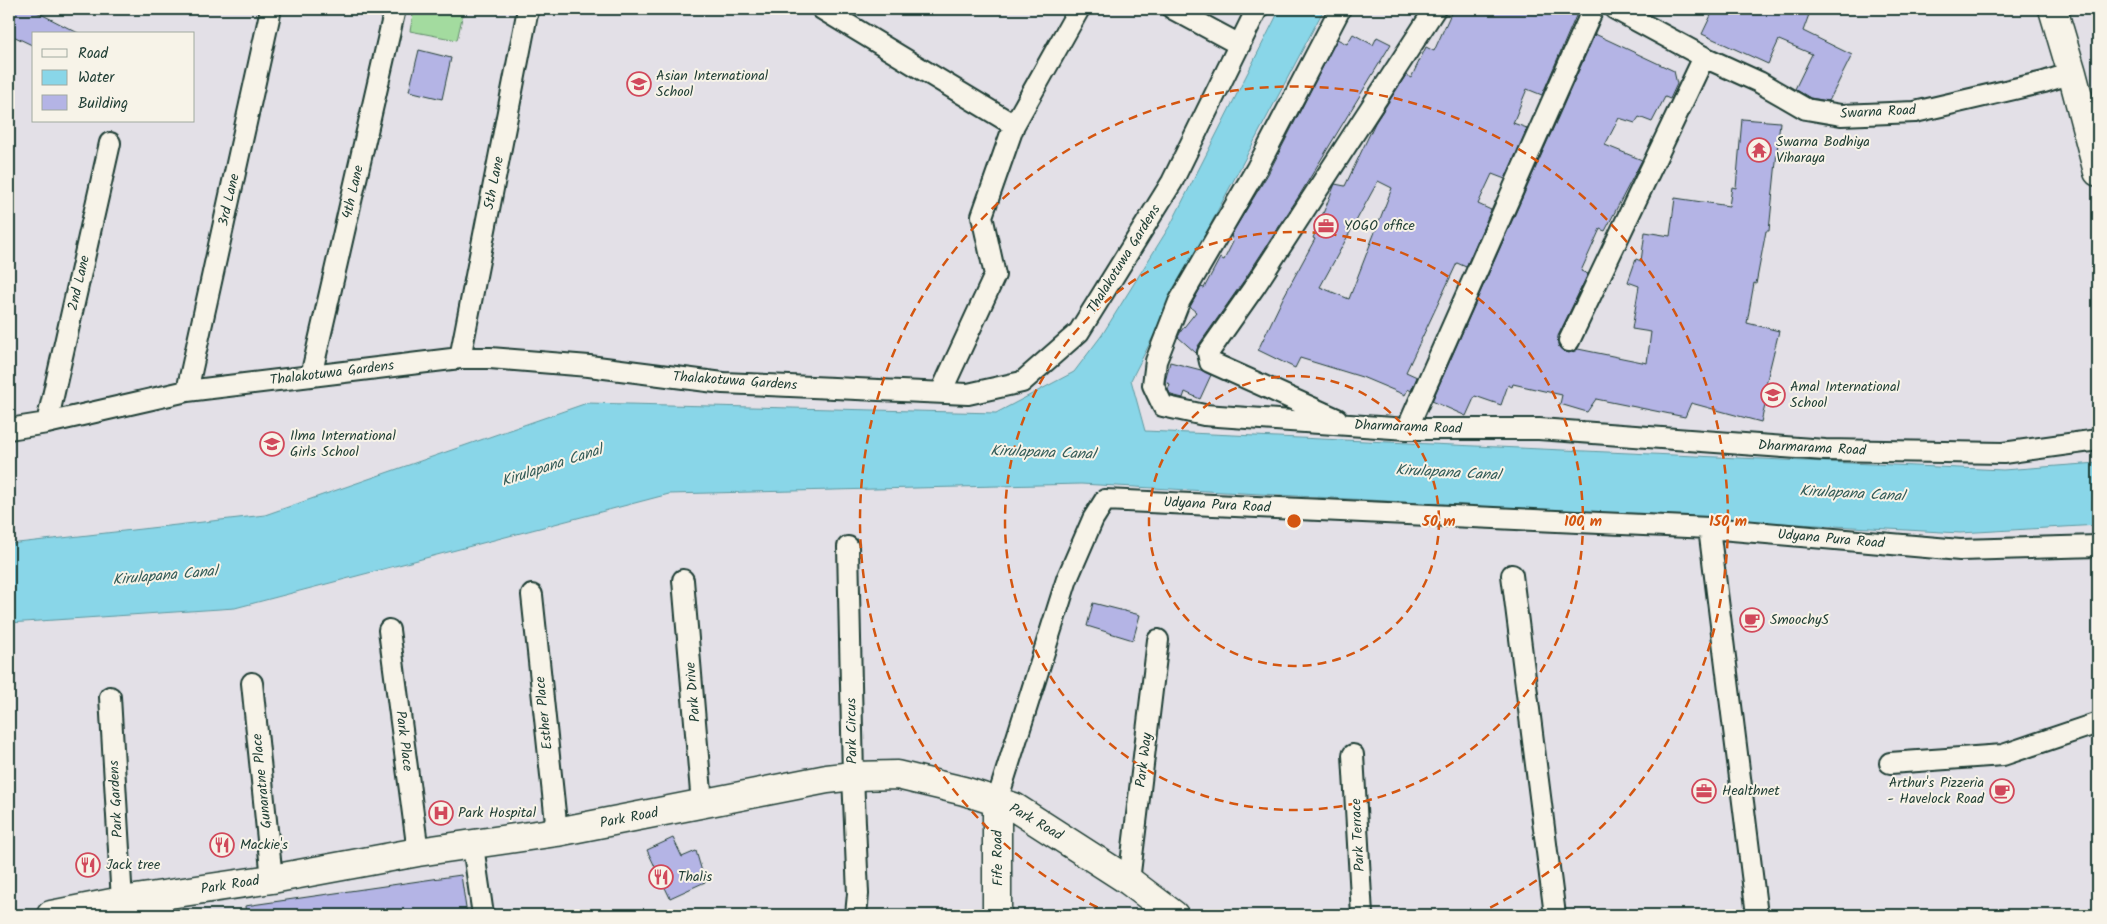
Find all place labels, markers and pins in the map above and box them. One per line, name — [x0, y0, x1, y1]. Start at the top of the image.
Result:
place label: Asian International School — [656, 65, 769, 103]
school or university icon: Asian International School — [626, 71, 652, 97]
place label: Swarna Bodhiya Viharaya — [1776, 131, 1870, 169]
temple icon: Swarna Bodhiya Viharaya — [1746, 137, 1772, 163]
office icon: YOGO office — [1313, 213, 1339, 239]
place label: YOGO office — [1344, 215, 1416, 237]
place label: Amal International School — [1790, 376, 1901, 414]
school or university icon: Amal International School — [1760, 382, 1786, 408]
place label: Ilma International Girls School — [290, 425, 396, 463]
school or university icon: Ilma International Girls School — [259, 431, 285, 457]
centre of rings — [1285, 512, 1303, 530]
cafe icon: SmoochyS — [1739, 607, 1765, 633]
place label: SmoochyS — [1770, 609, 1830, 631]
place label: Arthur's Pizzeria - Havelock Road — [1888, 772, 1985, 810]
office icon: Healthnet — [1691, 778, 1717, 804]
cafe icon: Arthur's Pizzeria - Havelock Road — [1989, 778, 2015, 804]
place label: Healthnet — [1722, 780, 1780, 802]
hospital icon: Park Hospital — [428, 800, 454, 826]
place label: Park Hospital — [458, 802, 537, 824]
restaurant icon: Mackie's — [209, 832, 235, 858]
place label: Mackie's — [240, 834, 288, 856]
restaurant icon: Jack tree — [75, 852, 101, 878]
place label: Jack tree — [106, 854, 161, 876]
restaurant icon: Thalis — [648, 864, 674, 890]
place label: Thalis — [678, 866, 712, 888]

